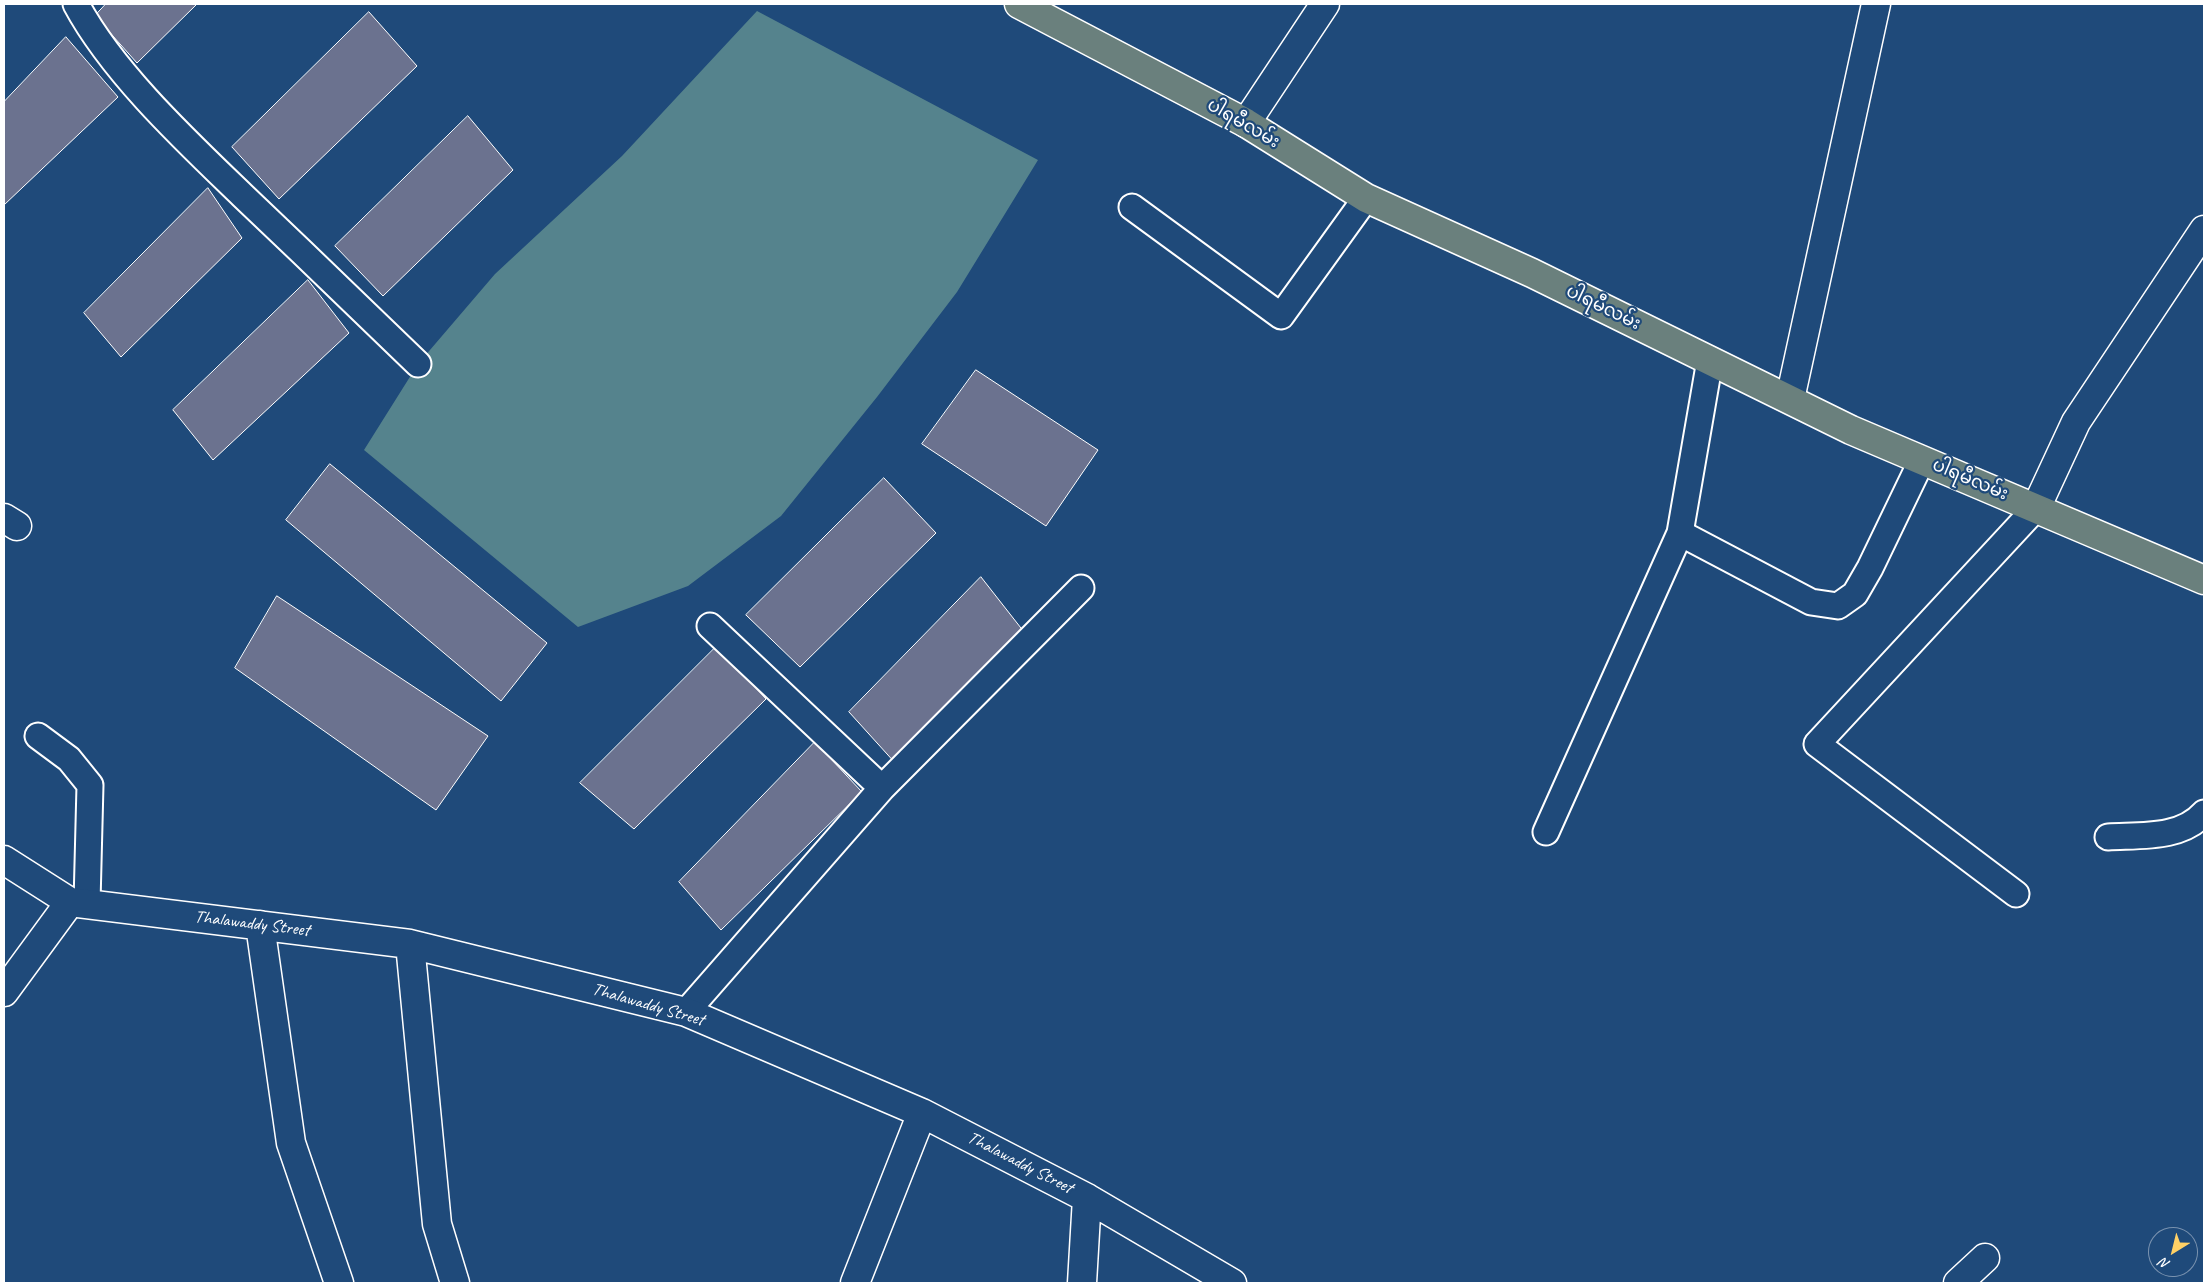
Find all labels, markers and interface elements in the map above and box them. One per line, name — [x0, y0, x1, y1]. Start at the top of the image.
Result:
street label: ပါရမီလမ်း — [1203, 95, 1283, 153]
street label: ပါရမီလမ်း — [1562, 281, 1644, 335]
street label: ပါရမီလမ်း — [1929, 454, 2011, 506]
street label: Thalawaddy Street — [193, 906, 311, 942]
street label: Thalawaddy Street — [589, 979, 707, 1031]
street label: Thalawaddy Street — [964, 1127, 1076, 1199]
north arrow — [2148, 1227, 2198, 1277]
text: N — [2156, 1254, 2173, 1273]

